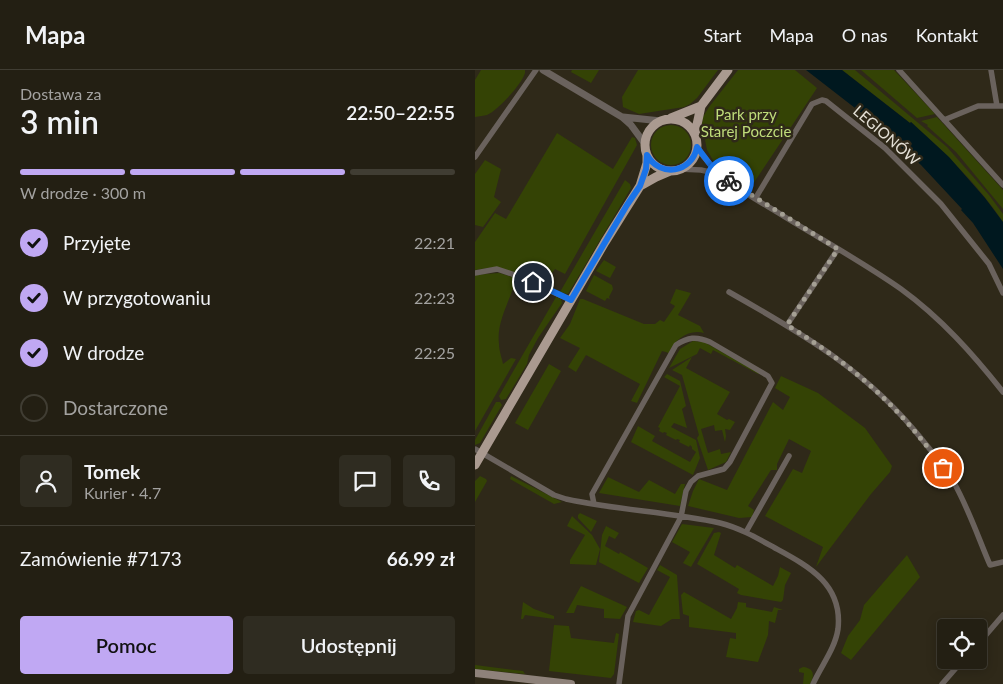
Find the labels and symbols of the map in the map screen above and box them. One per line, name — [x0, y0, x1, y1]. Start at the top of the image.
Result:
street label: LEGIONÓW — [850, 101, 924, 169]
park label: Park przy Starej Poczcie — [701, 105, 791, 140]
courier — [704, 156, 754, 206]
pin — [512, 261, 554, 303]
pin — [922, 447, 964, 489]

